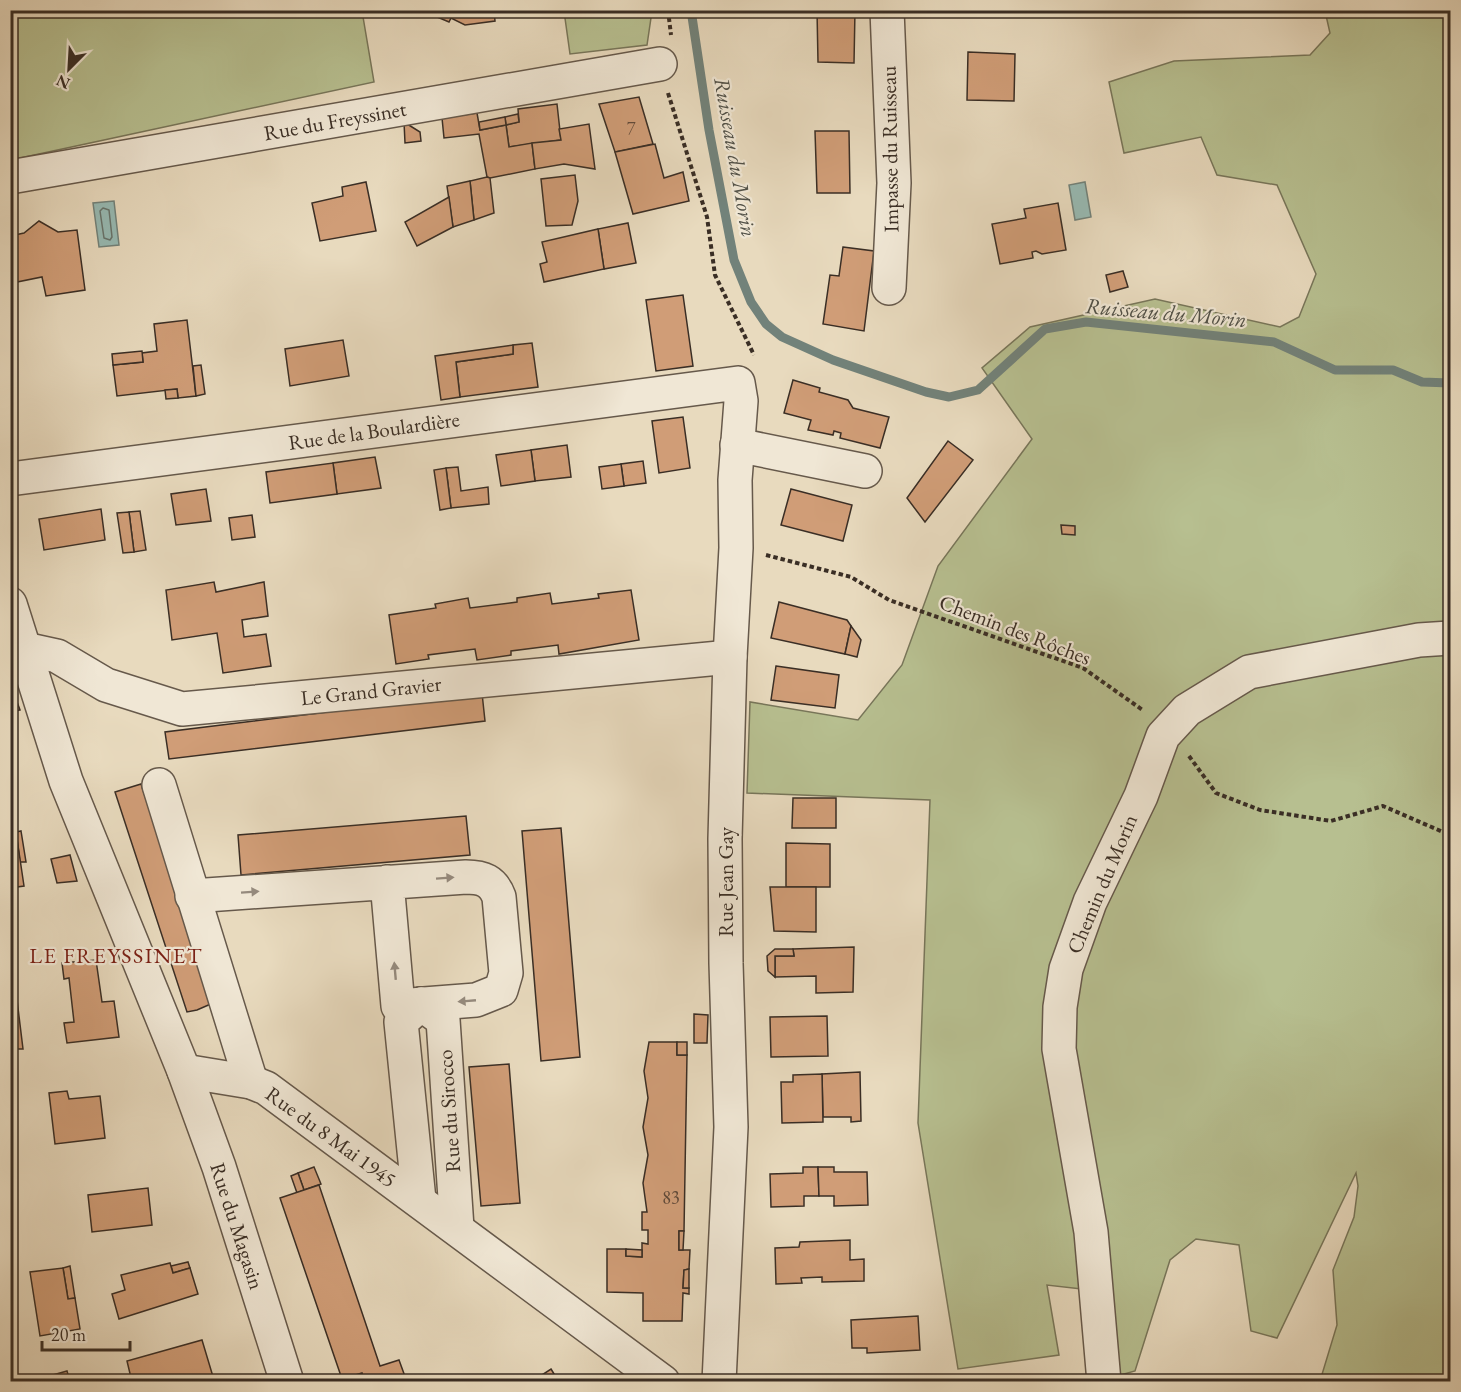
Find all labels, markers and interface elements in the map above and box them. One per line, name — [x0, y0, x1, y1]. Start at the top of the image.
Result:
north arrow — [39, 39, 99, 99]
street label: Impasse du Ruisseau — [875, 65, 904, 233]
text: N — [53, 70, 73, 94]
water label: Ruisseau du Morin — [707, 75, 764, 239]
street label: Rue du Freyssinet — [262, 95, 409, 146]
house number: 7 — [627, 117, 636, 140]
water label: Ruisseau du Morin — [1084, 291, 1248, 334]
street label: Rue de la Boulardière — [287, 405, 461, 456]
street label: Chemin des Rôches — [936, 588, 1095, 671]
street label: Le Grand Gravier — [299, 670, 443, 711]
street label: Chemin du Morin — [1060, 810, 1143, 958]
street label: Rue Jean Gay — [712, 826, 739, 937]
one-way arrow — [435, 873, 454, 883]
one-way arrow — [241, 887, 260, 897]
district label: LE FREYSSINET — [29, 941, 203, 970]
one-way arrow — [390, 961, 400, 980]
one-way arrow — [458, 996, 477, 1006]
street label: Rue du Sirocco — [431, 1049, 466, 1173]
street label: Rue du 8 Mai 1945 — [261, 1080, 402, 1193]
street label: Rue du Magasin — [204, 1159, 271, 1293]
house number: 83 — [662, 1186, 680, 1209]
scale bar — [42, 1314, 130, 1352]
text: 20 m — [51, 1323, 86, 1346]

